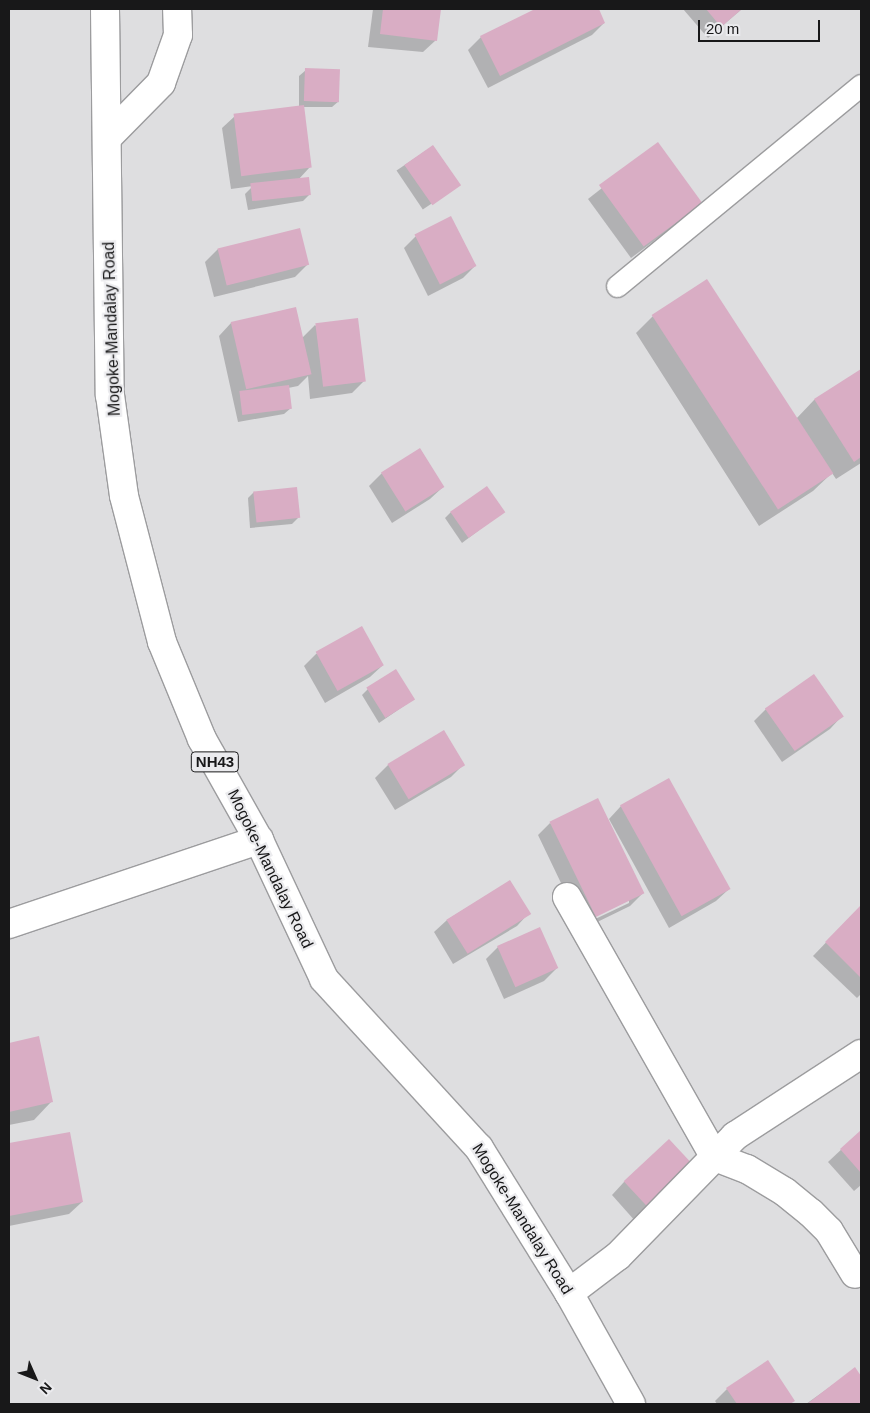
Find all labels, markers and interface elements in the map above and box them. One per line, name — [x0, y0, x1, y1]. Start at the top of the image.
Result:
scale bar — [700, 10, 822, 42]
text: 20 m — [706, 20, 739, 37]
street label: Mogoke-Mandalay Road — [99, 242, 125, 416]
road number: NH43 — [190, 750, 240, 774]
street label: Mogoke-Mandalay Road — [223, 786, 317, 952]
street label: Mogoke-Mandalay Road — [468, 1140, 576, 1298]
north arrow — [10, 1353, 60, 1403]
text: N — [37, 1379, 55, 1398]

